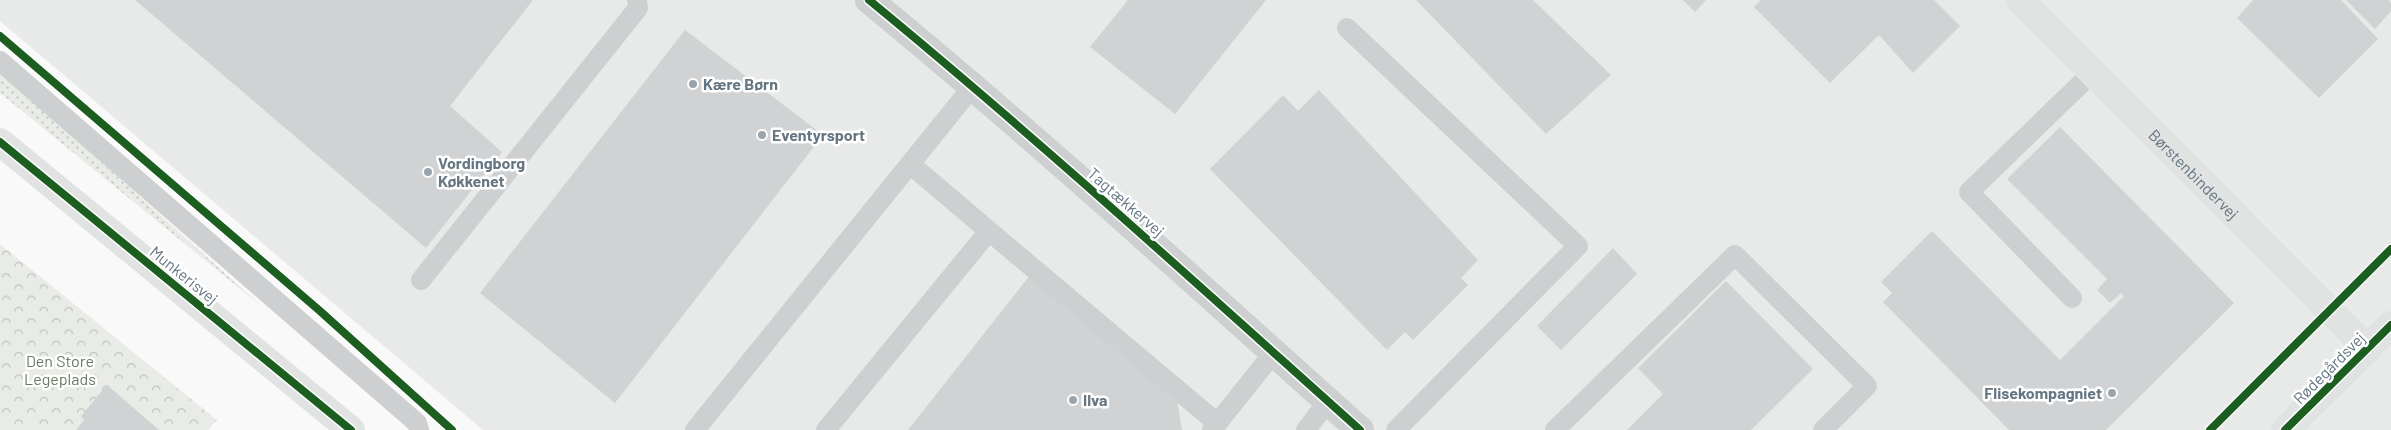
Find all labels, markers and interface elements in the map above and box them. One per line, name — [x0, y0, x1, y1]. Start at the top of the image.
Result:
place label: Kære Børn — [703, 74, 778, 93]
marker: Kære Børn — [687, 78, 699, 90]
place label: Eventyrsport — [772, 125, 865, 144]
street label: Børstenbindervej — [2145, 125, 2243, 223]
marker: Eventyrsport — [756, 129, 768, 141]
place label: Vordingborg Køkkenet — [438, 153, 525, 190]
street label: Tagtækkervej — [1084, 163, 1168, 240]
marker: Vordingborg Køkkenet — [422, 166, 434, 178]
street label: Munkerisvej — [147, 242, 222, 308]
street label: Rødegårdsvej — [2289, 328, 2368, 407]
park label: Den Store Legeplads — [24, 351, 96, 388]
place label: Flisekompagniet — [1984, 383, 2102, 402]
marker: Flisekompagniet — [2106, 387, 2118, 399]
place label: Ilva — [1083, 390, 1107, 409]
marker: Ilva — [1067, 394, 1079, 406]

